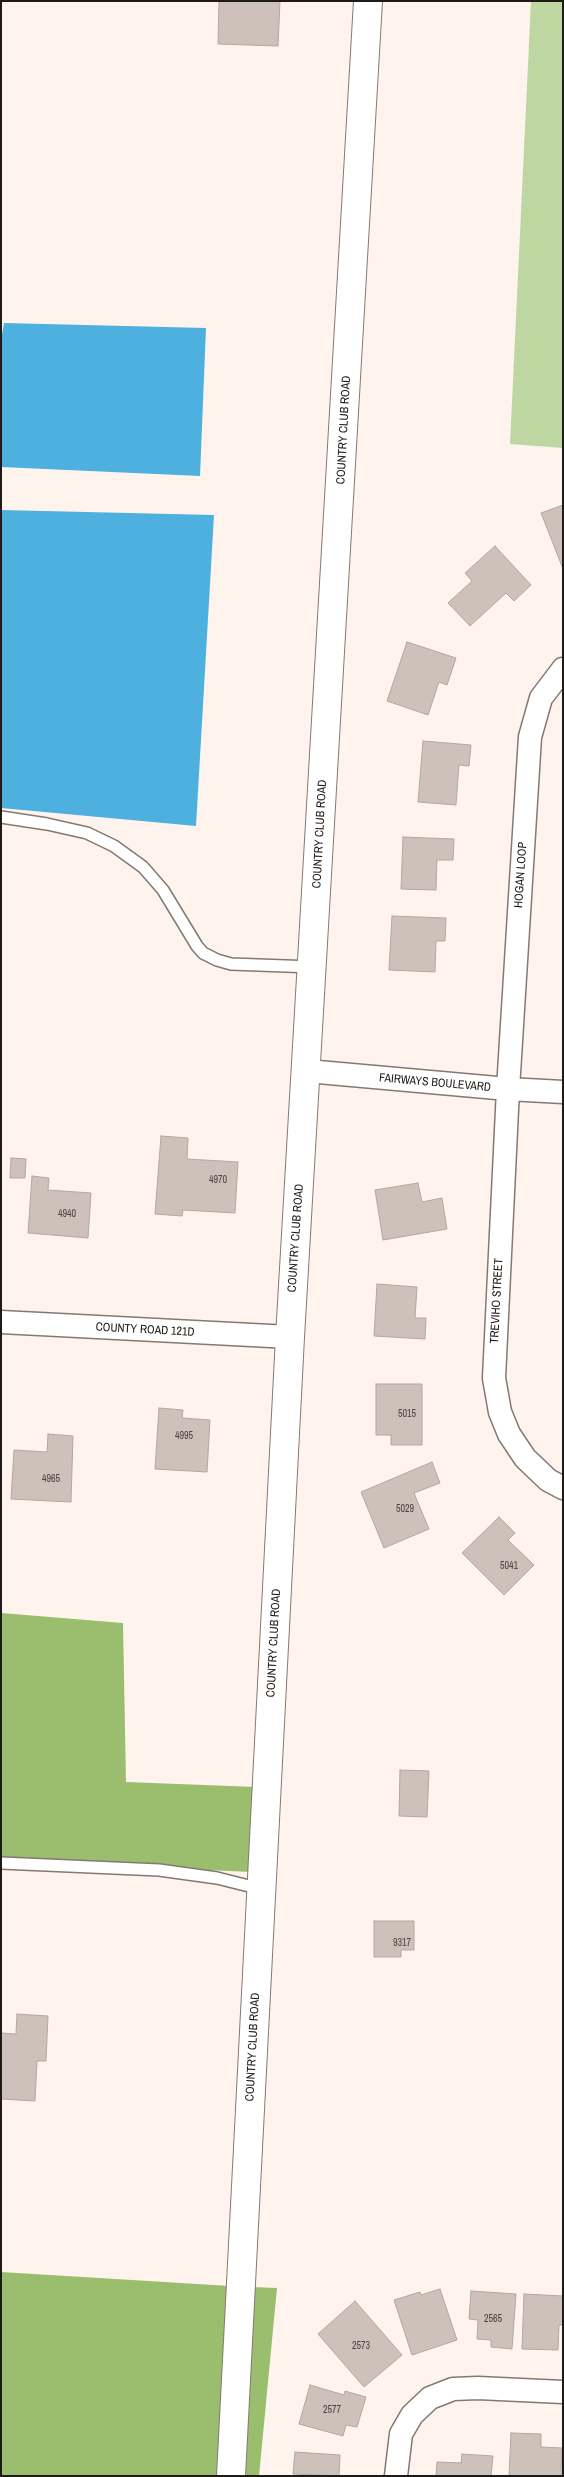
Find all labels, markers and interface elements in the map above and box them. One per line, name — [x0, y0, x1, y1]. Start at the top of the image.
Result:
street label: COUNTRY CLUB ROAD — [334, 375, 354, 485]
street label: COUNTRY CLUB ROAD — [310, 779, 330, 889]
street label: HOGAN LOOP — [512, 841, 530, 909]
street label: FAIRWAYS BOULEVARD — [378, 1071, 492, 1095]
house number: 4970 — [209, 1174, 227, 1186]
street label: COUNTRY CLUB ROAD — [285, 1183, 307, 1293]
house number: 4940 — [58, 1208, 76, 1220]
street label: TREVIHO STREET — [488, 1258, 506, 1344]
street label: COUNTY ROAD 121D — [95, 1320, 195, 1340]
house number: 5015 — [398, 1408, 416, 1420]
house number: 4995 — [175, 1430, 193, 1442]
house number: 4965 — [42, 1473, 60, 1485]
house number: 5029 — [396, 1503, 414, 1515]
house number: 5041 — [500, 1560, 518, 1572]
street label: COUNTRY CLUB ROAD — [264, 1588, 284, 1698]
house number: 9317 — [393, 1937, 411, 1949]
street label: COUNTRY CLUB ROAD — [243, 1992, 263, 2102]
house number: 2565 — [484, 2313, 502, 2325]
house number: 2573 — [352, 2340, 370, 2352]
house number: 2577 — [323, 2404, 341, 2416]

